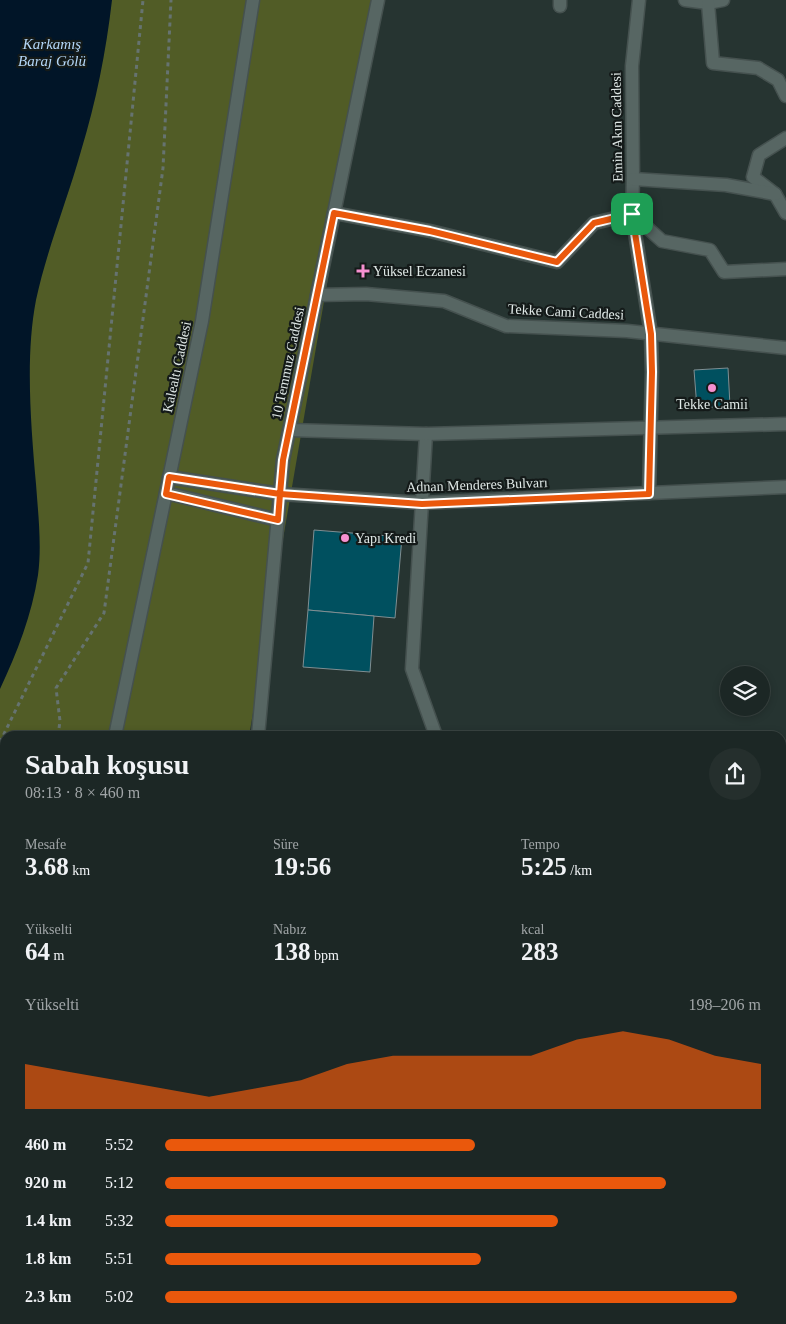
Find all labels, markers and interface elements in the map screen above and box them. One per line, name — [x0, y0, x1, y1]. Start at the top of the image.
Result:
water label: Karkamış Baraj Gölü — [18, 36, 86, 69]
street label: Emin Akın Caddesi — [609, 72, 625, 182]
pin — [611, 193, 653, 235]
icon: arrive — [618, 200, 646, 228]
place label: Yüksel Eczanesi — [373, 264, 466, 279]
marker: Yüksel Eczanesi — [357, 265, 369, 277]
street label: Tekke Cami Caddesi — [507, 301, 625, 323]
street label: 10 Temmuz Caddesi — [269, 305, 307, 421]
street label: Kalealtı Caddesi — [160, 320, 194, 414]
marker: Tekke Camii — [706, 382, 718, 394]
place label: Tekke Camii — [676, 397, 748, 412]
street label: Adnan Menderes Bulvarı — [406, 475, 548, 495]
place label: Yapı Kredi — [355, 531, 416, 546]
marker: Yapı Kredi — [339, 532, 351, 544]
map controls — [720, 666, 770, 716]
button: layers — [720, 666, 770, 716]
button: share — [709, 748, 761, 800]
text: Sabah koşusu — [25, 749, 189, 780]
text: 08:13 · 8 × 460 m — [25, 784, 140, 801]
text: Mesafe — [25, 837, 66, 852]
text: Süre — [273, 837, 299, 852]
text: Tempo — [521, 837, 560, 852]
text: 3.68 — [25, 853, 69, 880]
text: 19:56 — [273, 853, 331, 880]
text: 5:25 — [521, 853, 567, 880]
text: km — [69, 863, 90, 878]
text: /km — [567, 863, 592, 878]
text: Yükselti — [25, 922, 72, 937]
text: Nabız — [273, 922, 306, 937]
text: kcal — [521, 922, 544, 937]
text: 64 — [25, 938, 50, 965]
text: 138 — [273, 938, 311, 965]
text: 283 — [521, 938, 559, 965]
text: m — [50, 948, 64, 963]
text: bpm — [311, 948, 339, 963]
text: Yükselti — [25, 996, 79, 1013]
text: 198–206 m — [689, 996, 761, 1013]
text: 460 m — [25, 1136, 66, 1153]
text: 5:52 — [105, 1136, 133, 1153]
text: 920 m — [25, 1174, 66, 1191]
text: 5:12 — [105, 1174, 133, 1191]
text: 1.4 km — [25, 1212, 71, 1229]
text: 5:32 — [105, 1212, 133, 1229]
text: 1.8 km — [25, 1250, 71, 1267]
text: 5:51 — [105, 1250, 133, 1267]
text: 2.3 km — [25, 1288, 71, 1305]
text: 5:02 — [105, 1288, 133, 1305]

